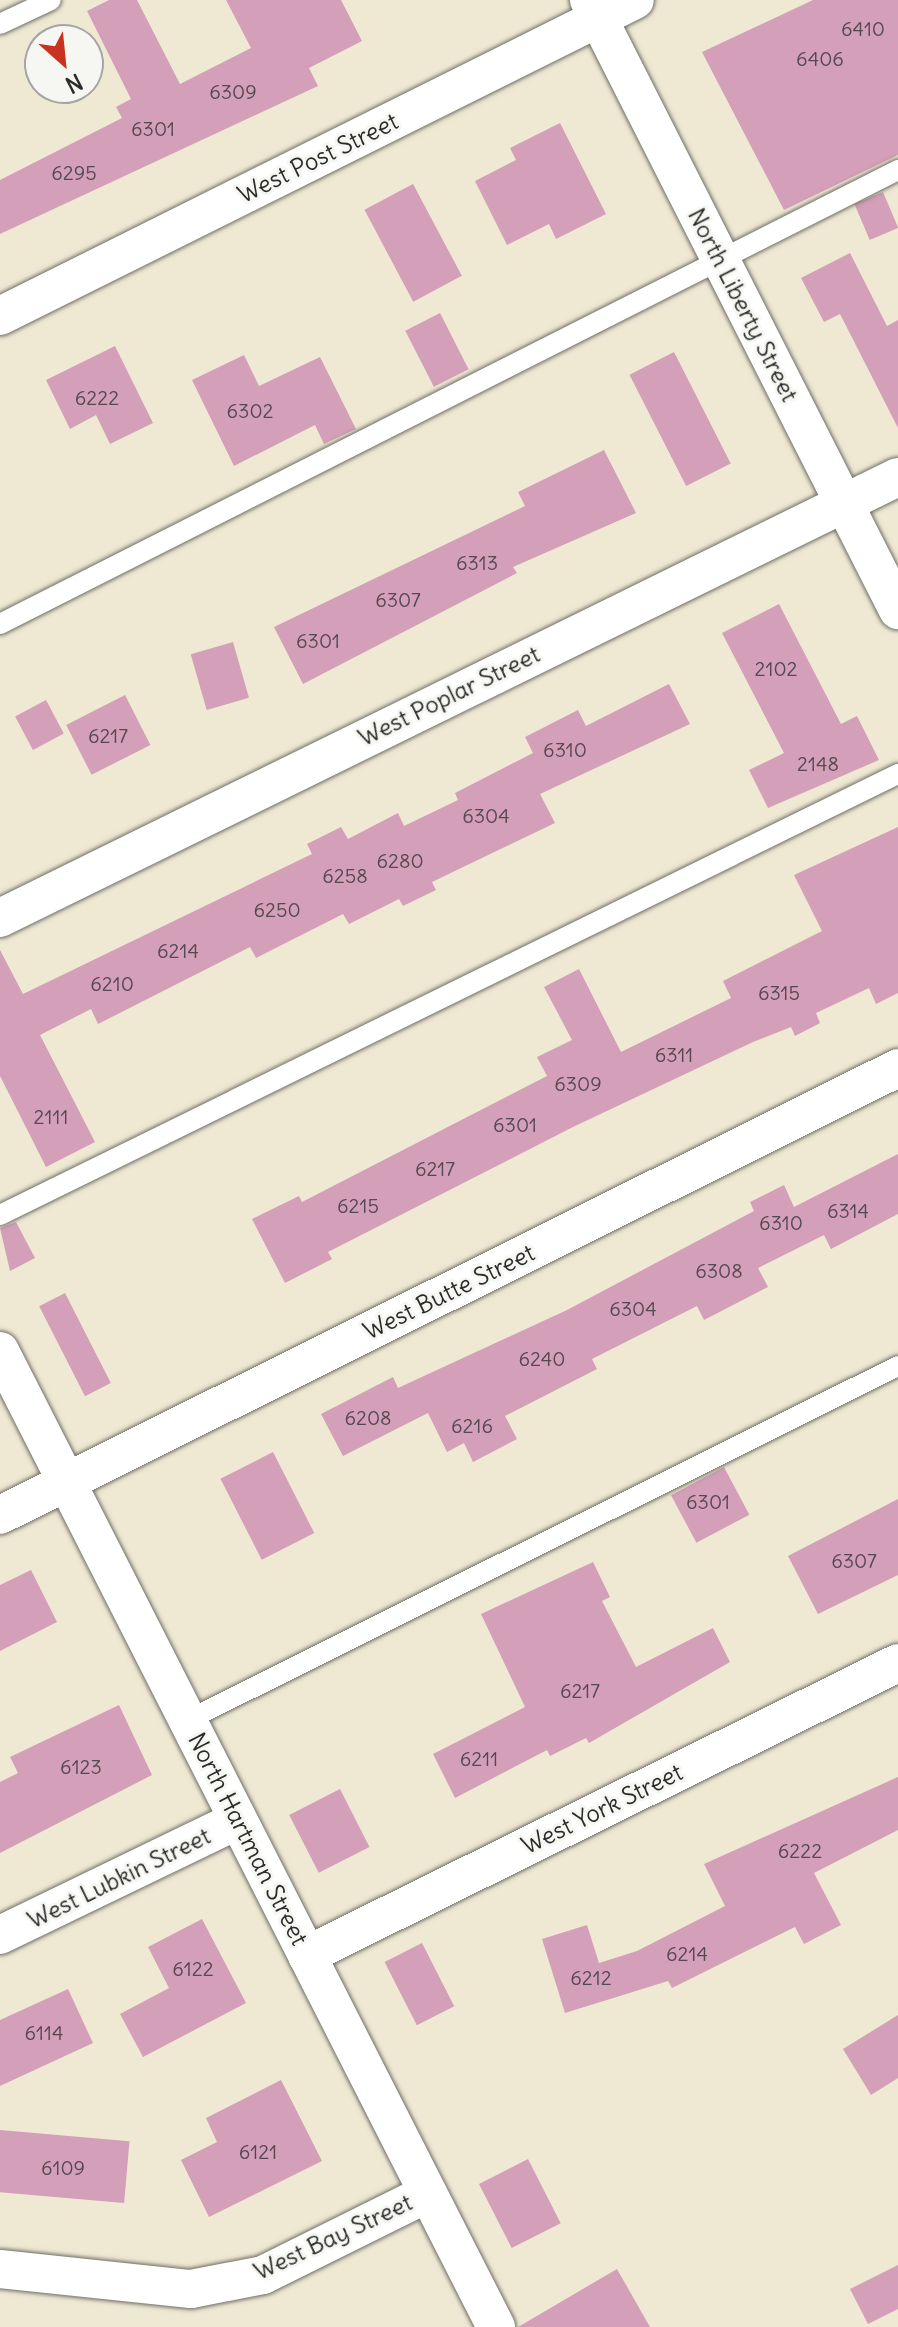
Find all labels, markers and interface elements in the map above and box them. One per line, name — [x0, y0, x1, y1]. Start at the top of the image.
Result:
house number: 6410 — [841, 16, 885, 40]
north arrow — [24, 24, 104, 104]
house number: 6406 — [796, 46, 844, 70]
text: N — [61, 68, 87, 100]
house number: 6309 — [209, 79, 257, 103]
street label: West Post Street — [233, 107, 403, 209]
house number: 6301 — [131, 116, 175, 140]
house number: 6295 — [51, 160, 97, 184]
street label: North Liberty Street — [682, 203, 804, 407]
house number: 6222 — [75, 385, 119, 409]
house number: 6302 — [226, 398, 274, 422]
house number: 6313 — [456, 550, 498, 574]
house number: 6307 — [375, 587, 421, 611]
house number: 6301 — [296, 628, 340, 652]
street label: West Poplar Street — [354, 640, 544, 752]
house number: 2102 — [754, 656, 798, 680]
house number: 6217 — [88, 723, 128, 747]
house number: 6310 — [543, 737, 587, 761]
house number: 2148 — [797, 751, 839, 775]
house number: 6304 — [462, 803, 510, 827]
house number: 6280 — [376, 848, 424, 872]
house number: 6258 — [322, 863, 368, 887]
house number: 6250 — [253, 897, 301, 921]
house number: 6214 — [157, 938, 199, 962]
house number: 6210 — [90, 971, 134, 995]
house number: 6315 — [758, 980, 800, 1004]
house number: 6311 — [655, 1042, 693, 1066]
house number: 6309 — [554, 1071, 602, 1095]
house number: 2111 — [34, 1104, 68, 1128]
house number: 6301 — [493, 1112, 537, 1136]
house number: 6217 — [415, 1156, 455, 1180]
house number: 6215 — [337, 1193, 379, 1217]
house number: 6314 — [827, 1198, 869, 1222]
house number: 6310 — [759, 1210, 803, 1234]
street label: West Butte Street — [359, 1238, 539, 1346]
house number: 6308 — [695, 1258, 743, 1282]
house number: 6304 — [609, 1296, 657, 1320]
house number: 6240 — [519, 1346, 565, 1370]
house number: 6208 — [344, 1405, 392, 1429]
house number: 6216 — [451, 1413, 493, 1437]
house number: 6301 — [686, 1489, 730, 1513]
house number: 6307 — [831, 1548, 877, 1572]
house number: 6217 — [560, 1678, 600, 1702]
street label: North Hartman Street — [182, 1728, 314, 1950]
house number: 6211 — [460, 1746, 498, 1770]
house number: 6123 — [60, 1754, 102, 1778]
street label: West York Street — [517, 1758, 687, 1860]
street label: West Lubkin Street — [23, 1821, 215, 1935]
house number: 6222 — [778, 1838, 822, 1862]
house number: 6214 — [666, 1941, 708, 1965]
house number: 6122 — [172, 1956, 214, 1980]
house number: 6212 — [570, 1965, 612, 1989]
house number: 6114 — [25, 2020, 63, 2044]
house number: 6121 — [239, 2139, 277, 2163]
house number: 6109 — [41, 2155, 85, 2179]
street label: West Bay Street — [249, 2188, 417, 2286]

